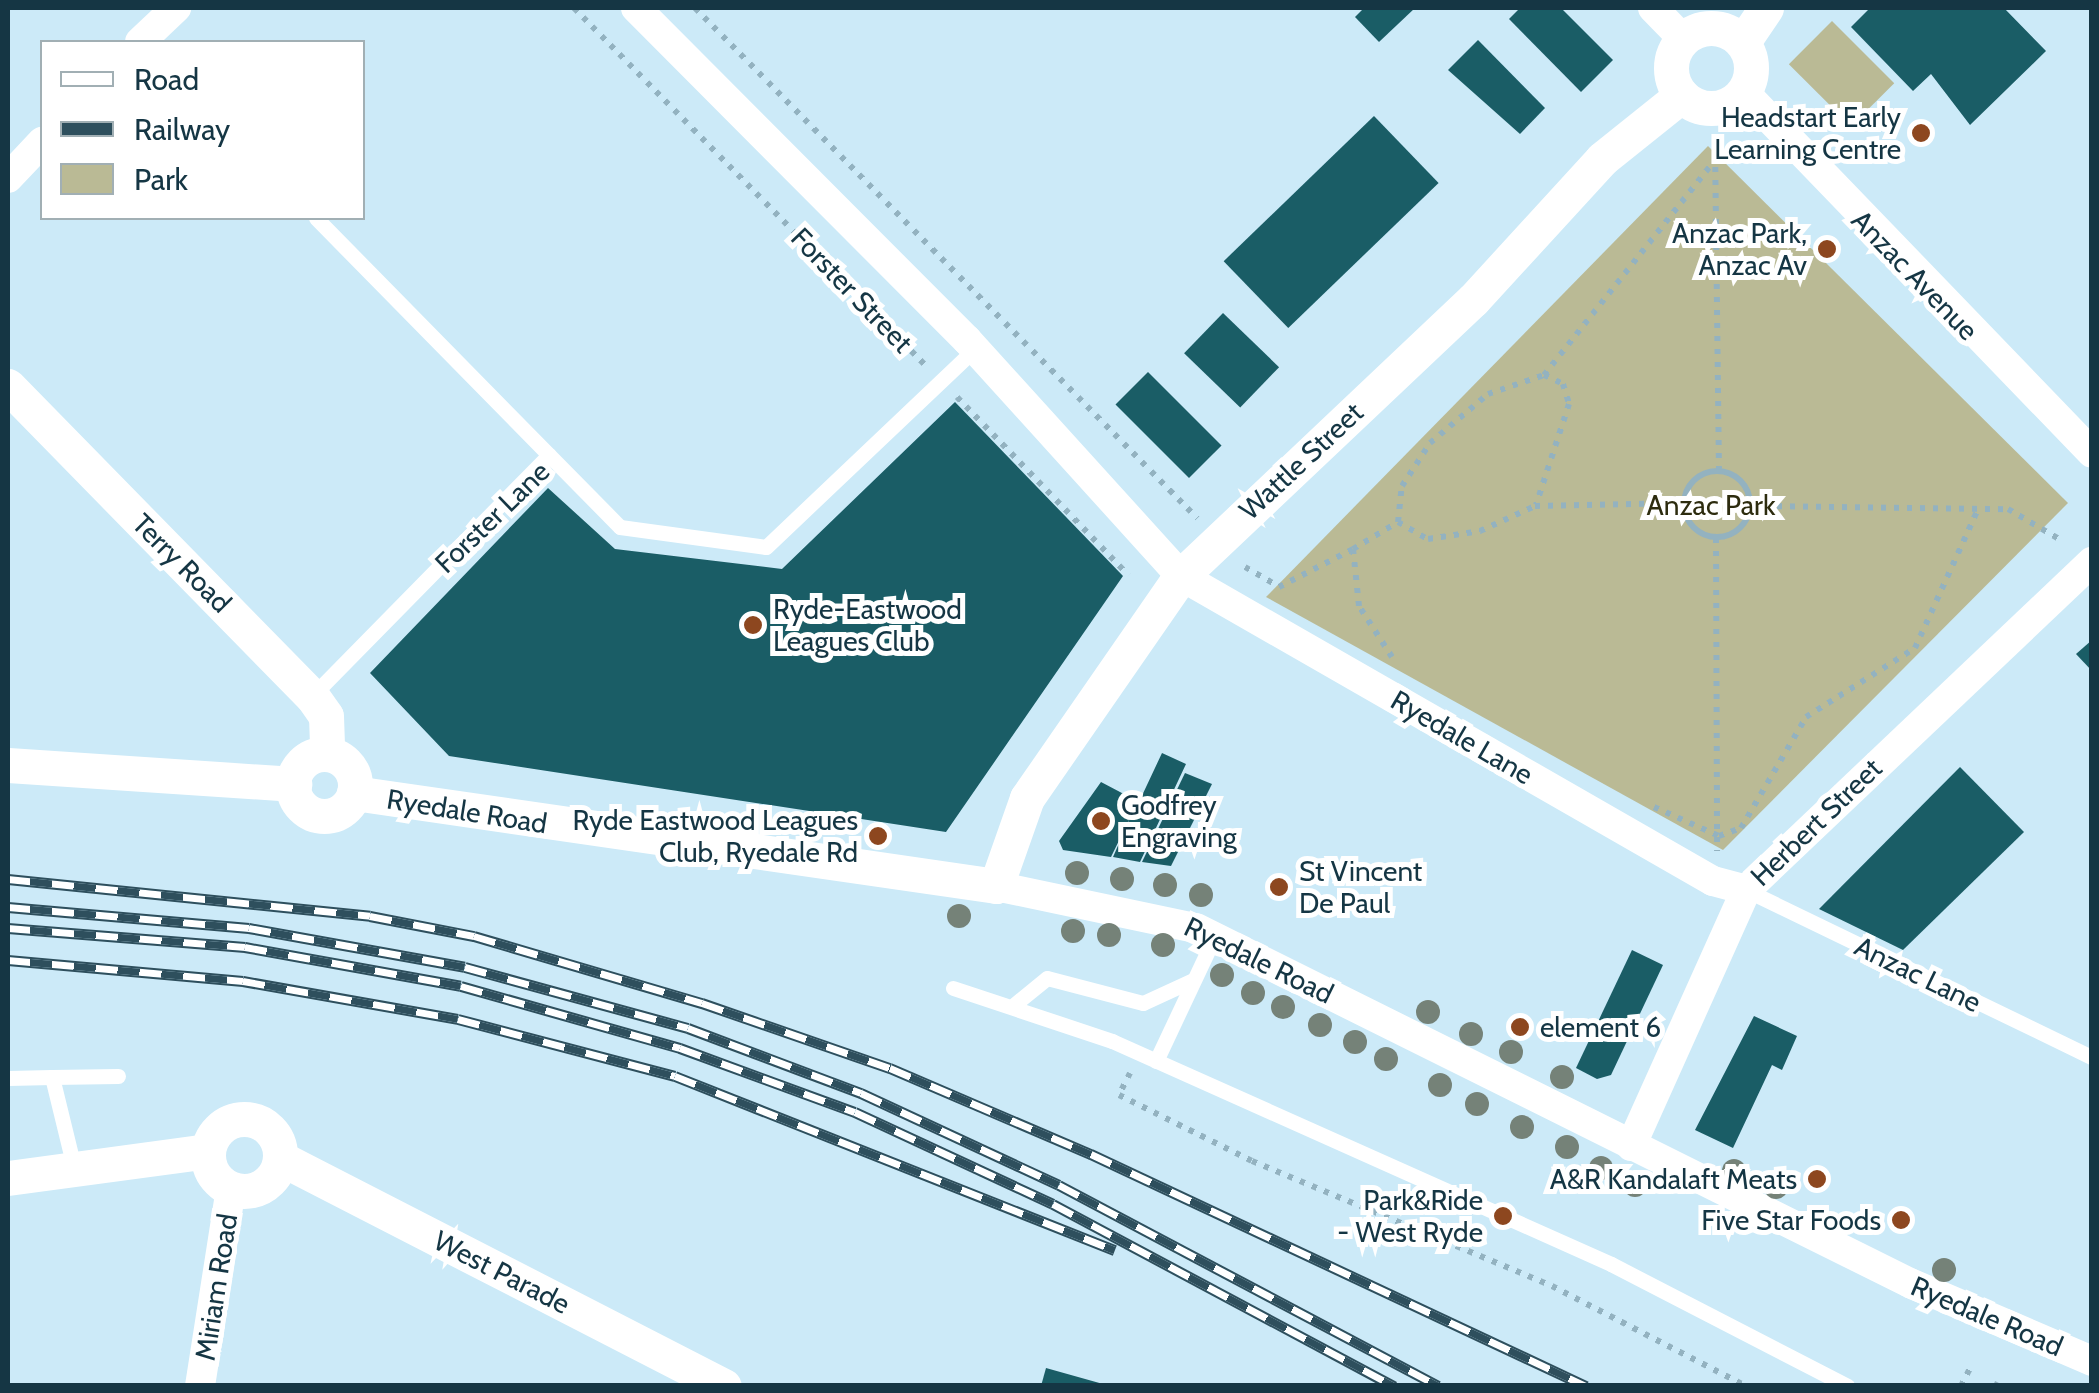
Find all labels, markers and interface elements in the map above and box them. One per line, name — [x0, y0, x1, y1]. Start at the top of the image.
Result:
legend — [40, 40, 365, 220]
text: Road — [134, 61, 199, 98]
place label: Headstart Early Learning Centre — [1714, 100, 1901, 166]
text: Railway — [134, 111, 230, 148]
marker: Headstart Early Learning Centre — [1910, 122, 1932, 144]
text: Park — [134, 161, 188, 198]
street label: Anzac Avenue — [1845, 203, 1985, 347]
place label: Anzac Park, Anzac Av — [1672, 216, 1807, 282]
street label: Forster Street — [784, 221, 920, 359]
marker: Anzac Park, Anzac Av — [1816, 238, 1838, 260]
street label: Wattle Street — [1232, 395, 1370, 527]
street label: Forster Lane — [428, 454, 556, 580]
park label: Anzac Park — [1647, 488, 1775, 522]
street label: Terry Road — [126, 507, 238, 619]
place label: Ryde-Eastwood Leagues Club — [773, 592, 962, 658]
marker: Ryde-Eastwood Leagues Club — [742, 614, 764, 636]
street label: Ryedale Lane — [1385, 683, 1539, 791]
street label: Herbert Street — [1744, 751, 1888, 893]
street label: Ryedale Road — [385, 782, 549, 840]
place label: Godfrey Engraving — [1121, 788, 1237, 854]
place label: Ryde Eastwood Leagues Club, Ryedale Rd — [572, 803, 858, 869]
marker: Godfrey Engraving — [1090, 810, 1112, 832]
marker: Ryde Eastwood Leagues Club, Ryedale Rd — [867, 825, 889, 847]
place label: St Vincent De Paul — [1299, 854, 1422, 920]
marker: St Vincent De Paul — [1268, 876, 1290, 898]
street label: Ryedale Road — [1179, 909, 1339, 1011]
street label: Anzac Lane — [1850, 929, 1986, 1019]
place label: element 6 — [1540, 1010, 1661, 1044]
marker: element 6 — [1509, 1016, 1531, 1038]
place label: A&R Kandalaft Meats — [1550, 1162, 1797, 1196]
marker: A&R Kandalaft Meats — [1806, 1168, 1828, 1190]
place label: Park&Ride - West Ryde — [1337, 1183, 1483, 1249]
place label: Five Star Foods — [1701, 1203, 1881, 1237]
marker: Park&Ride - West Ryde — [1492, 1205, 1514, 1227]
marker: Five Star Foods — [1890, 1209, 1912, 1231]
street label: Miriam Road — [188, 1211, 244, 1363]
street label: West Parade — [428, 1223, 576, 1321]
street label: Ryedale Road — [1906, 1269, 2068, 1363]

